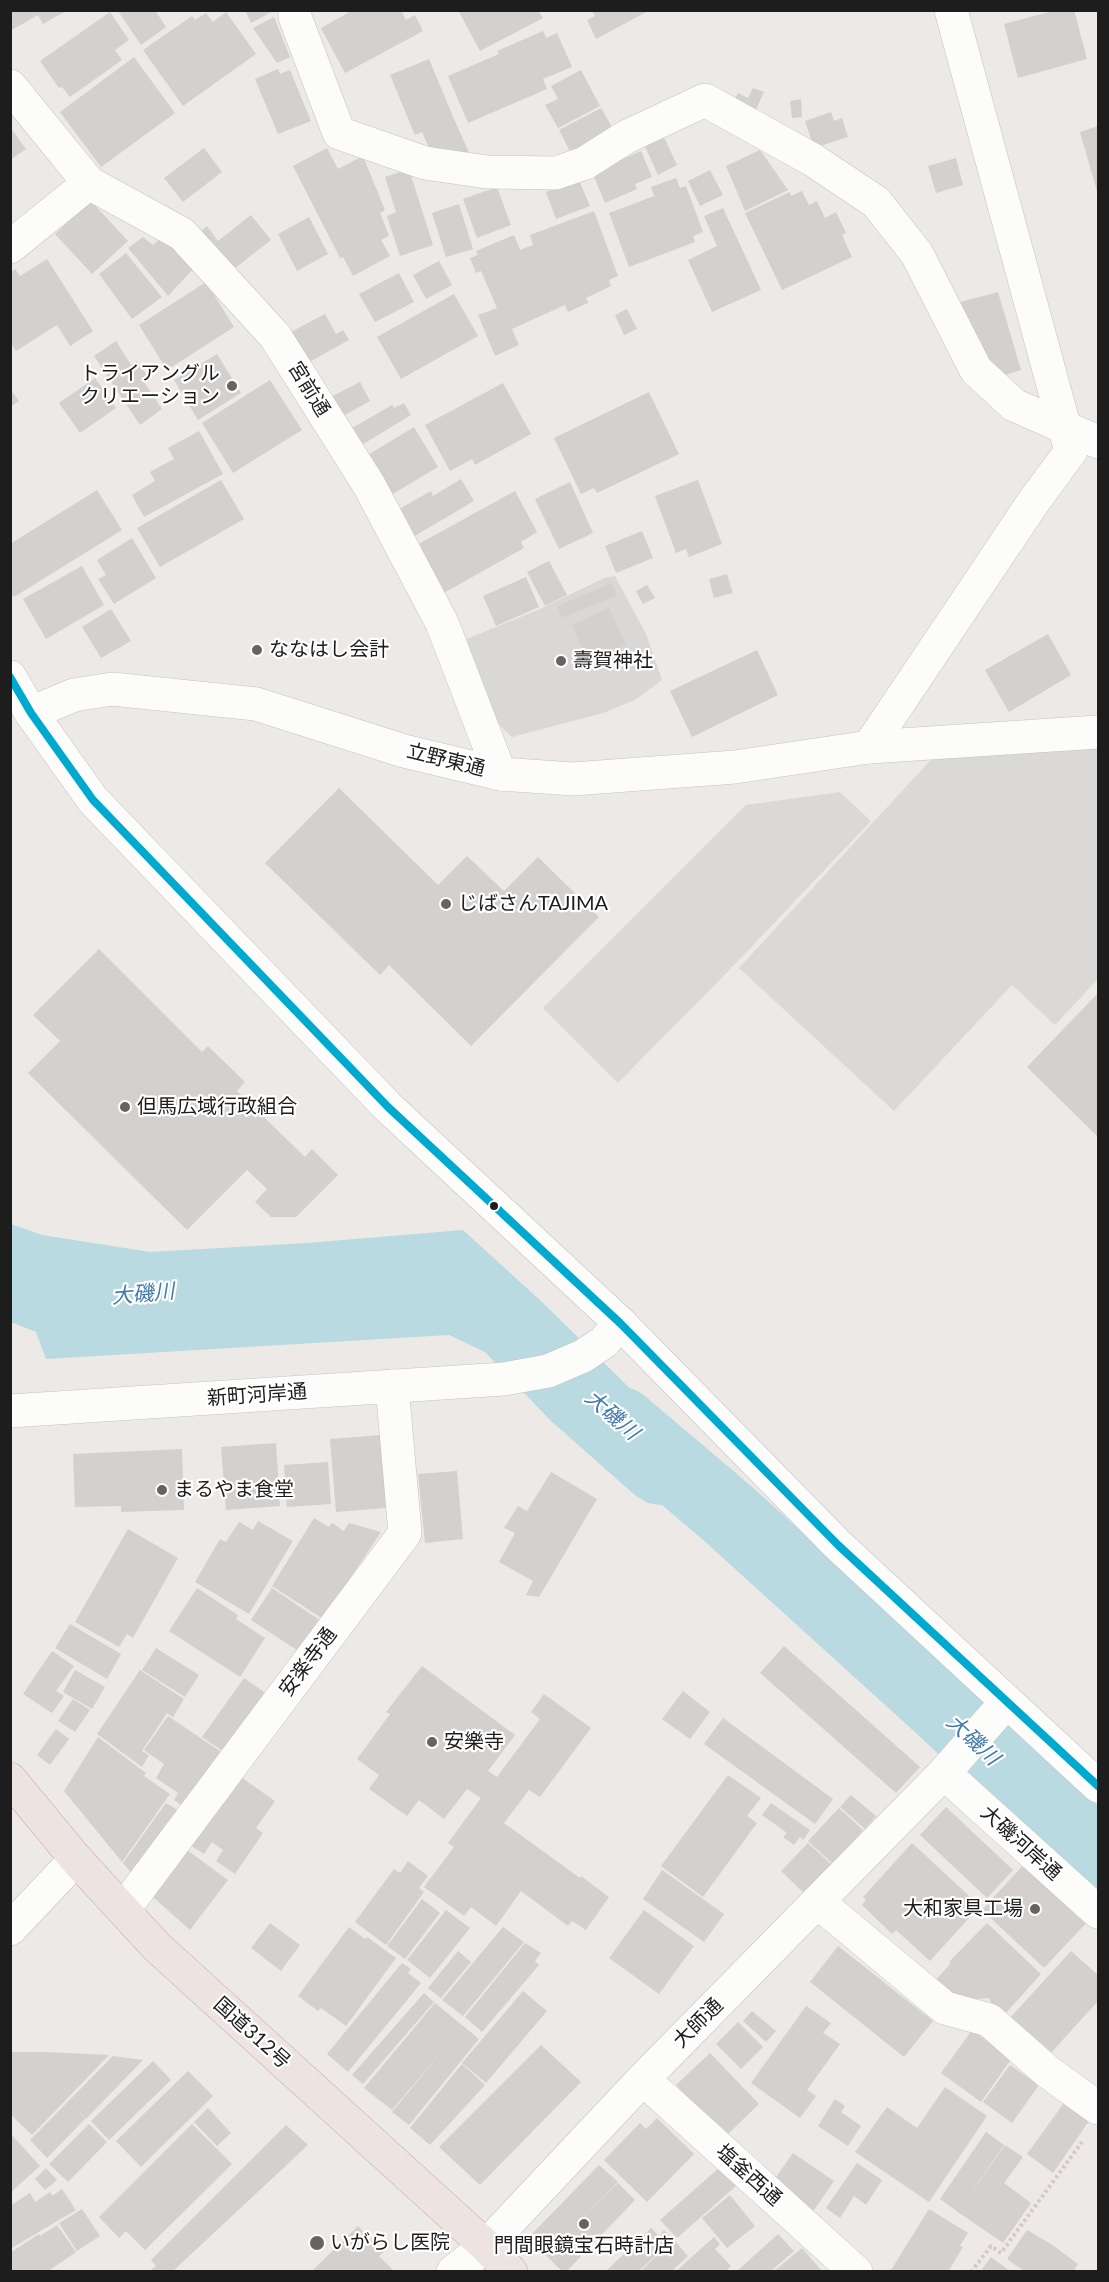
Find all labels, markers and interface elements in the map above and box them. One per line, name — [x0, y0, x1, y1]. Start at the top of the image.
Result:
street label: 宮前通 — [283, 357, 335, 421]
place label: トライアングル クリエーション — [80, 362, 220, 409]
marker: トライアングル クリエーション — [225, 379, 239, 393]
place label: ななはし会計 — [269, 638, 389, 662]
marker: ななはし会計 — [250, 643, 264, 657]
place label: 壽賀神社 — [573, 649, 653, 673]
marker: 壽賀神社 — [554, 654, 568, 668]
street label: 立野東通 — [404, 739, 488, 781]
place label: じばさんTAJIMA — [458, 892, 608, 916]
marker: じばさんTAJIMA — [439, 897, 453, 911]
place label: 但馬広域行政組合 — [137, 1095, 297, 1119]
marker: 但馬広域行政組合 — [118, 1100, 132, 1114]
unlabelled marker — [488, 1200, 500, 1212]
water label: 大磯川 — [111, 1279, 175, 1309]
street label: 新町河岸通 — [206, 1380, 308, 1410]
water label: 大磯川 — [580, 1385, 644, 1445]
place label: まるやま食堂 — [174, 1478, 294, 1502]
marker: まるやま食堂 — [155, 1483, 169, 1497]
street label: 安楽寺通 — [274, 1623, 342, 1701]
water label: 大磯川 — [941, 1709, 1005, 1771]
place label: 安樂寺 — [444, 1730, 504, 1754]
marker: 安樂寺 — [425, 1735, 439, 1749]
street label: 大磯河岸通 — [976, 1801, 1066, 1885]
place label: 大和家具工場 — [903, 1897, 1023, 1921]
marker: 大和家具工場 — [1028, 1902, 1042, 1916]
street label: 国道312号 — [209, 1992, 295, 2074]
street label: 大師通 — [668, 1993, 728, 2053]
street label: 塩釜西通 — [711, 2139, 787, 2211]
marker: 門間眼鏡宝石時計店 — [577, 2217, 591, 2231]
place label: いがらし医院 — [330, 2231, 450, 2255]
marker: いがらし医院 — [308, 2234, 326, 2252]
place label: 門間眼鏡宝石時計店 — [494, 2234, 674, 2258]

